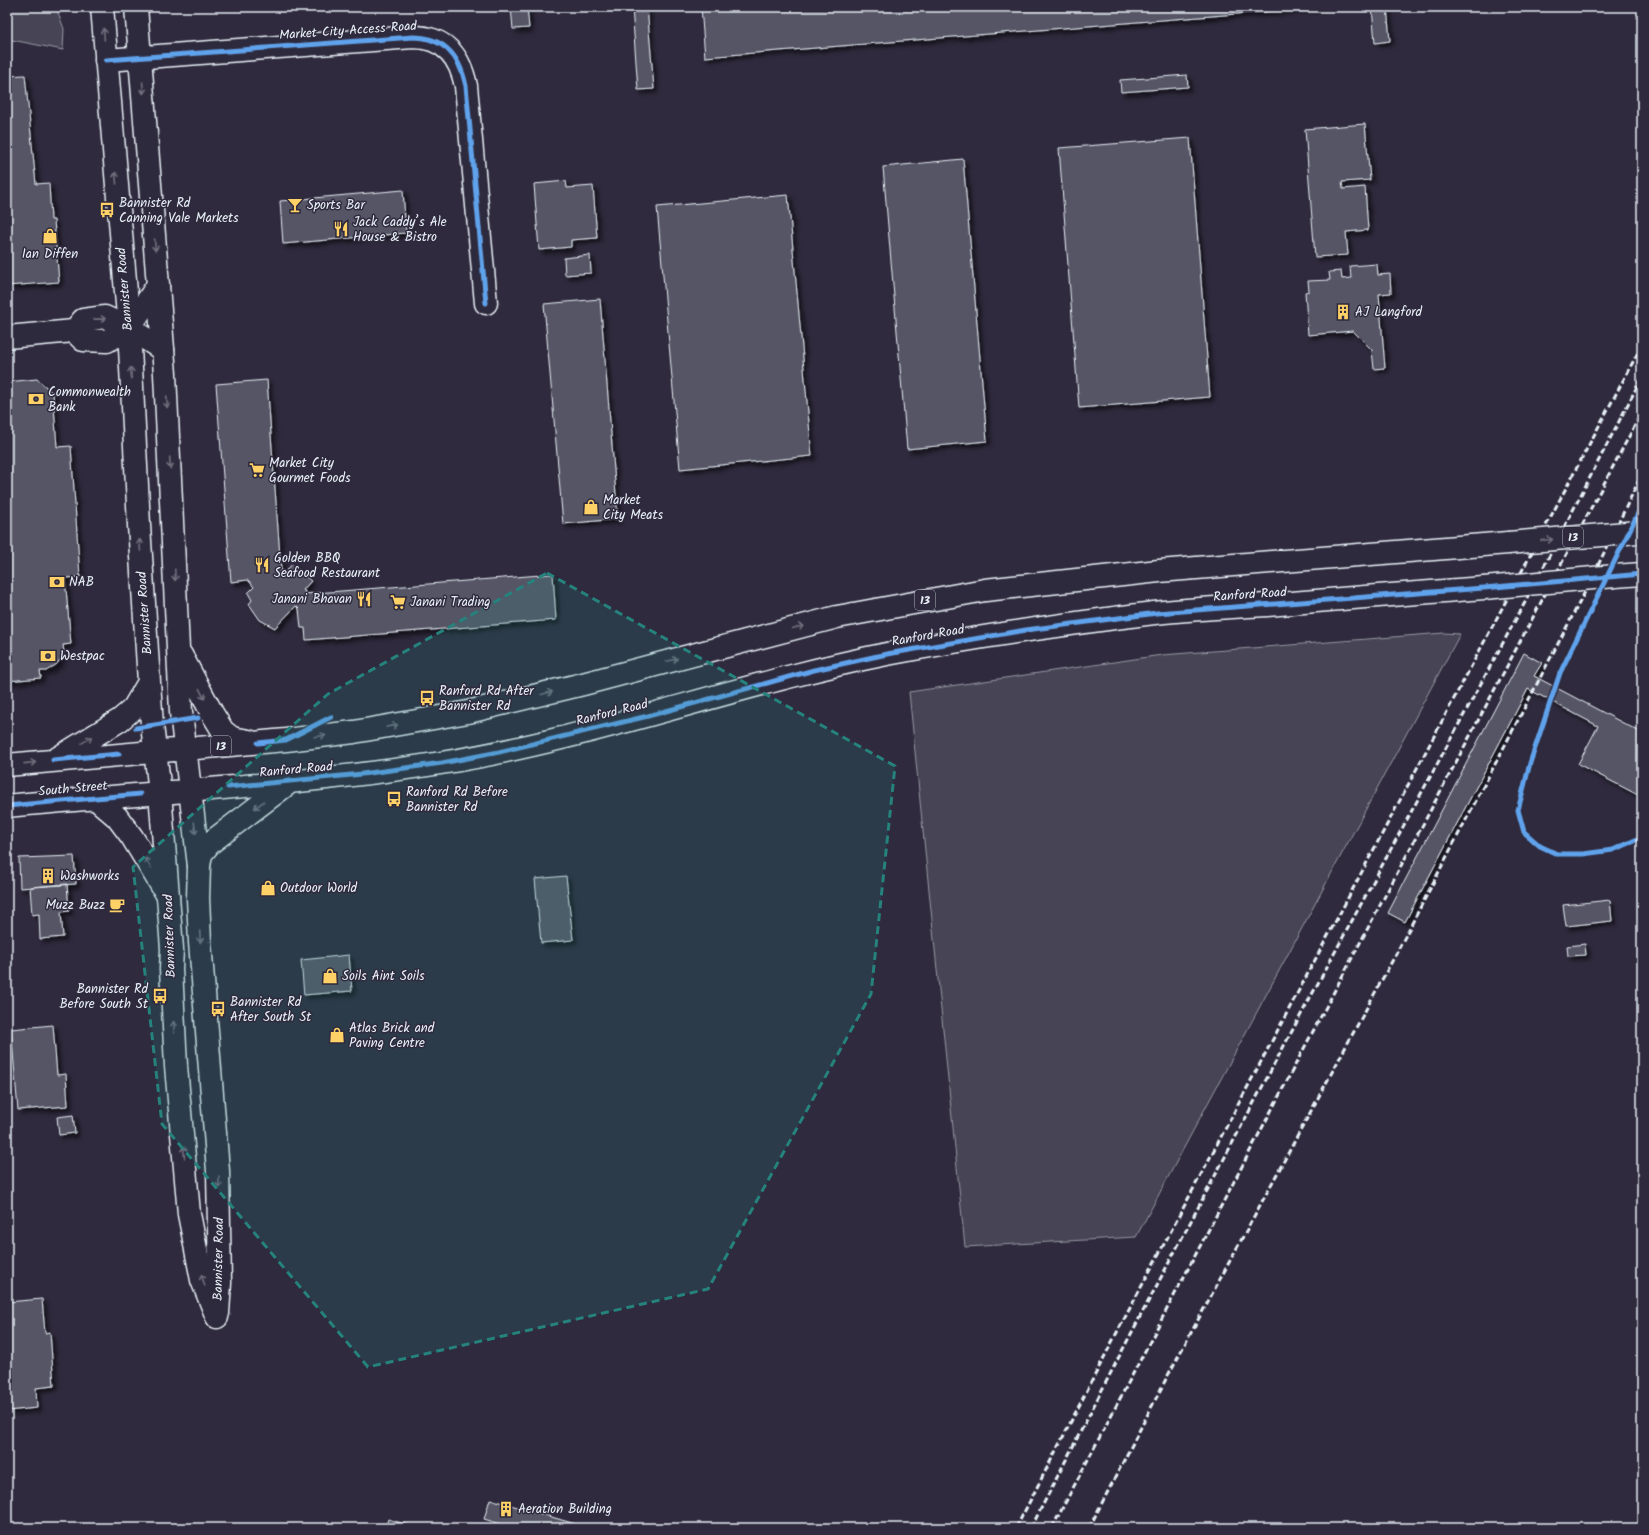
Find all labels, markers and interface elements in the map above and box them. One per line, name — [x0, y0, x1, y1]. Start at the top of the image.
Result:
street label: Market City Access Road — [279, 16, 418, 46]
one-way arrow — [101, 28, 108, 41]
one-way arrow — [139, 81, 147, 94]
one-way arrow — [112, 172, 119, 185]
place label: Bannister Rd Canning Vale Markets — [119, 193, 239, 229]
place label: Sports Bar — [307, 195, 365, 216]
bar icon: Sports Bar — [286, 196, 304, 214]
bus stop icon: Bannister Rd Canning Vale Markets — [98, 201, 116, 219]
place label: Jack Caddy’s Ale House & Bistro — [353, 212, 447, 248]
restaurant icon: Jack Caddy’s Ale House & Bistro — [332, 220, 350, 238]
shop icon: Ian Diffen — [41, 227, 59, 245]
one-way arrow — [151, 238, 159, 251]
place label: Ian Diffen — [22, 244, 78, 265]
street label: Bannister Road — [111, 246, 139, 331]
place label: AJ Langford — [1355, 302, 1423, 323]
building icon: AJ Langford — [1334, 303, 1352, 321]
one-way arrow — [93, 315, 106, 322]
one-way arrow — [128, 367, 135, 380]
place label: Commonwealth Bank — [48, 382, 131, 418]
bank icon: Commonwealth Bank — [27, 390, 45, 408]
one-way arrow — [163, 395, 170, 408]
place label: Market City Gourmet Foods — [269, 453, 351, 489]
one-way arrow — [166, 456, 174, 469]
supermarket icon: Market City Gourmet Foods — [248, 461, 266, 479]
place label: Market City Meats — [603, 490, 663, 526]
shop icon: Market City Meats — [582, 498, 600, 516]
road number: 13 — [1563, 527, 1583, 547]
one-way arrow — [1540, 536, 1553, 543]
one-way arrow — [137, 539, 144, 552]
place label: Golden BBQ Seafood Restaurant — [274, 548, 381, 584]
restaurant icon: Golden BBQ Seafood Restaurant — [253, 556, 271, 574]
one-way arrow — [171, 568, 178, 581]
street label: Bannister Road — [132, 570, 158, 655]
place label: NAB — [69, 572, 94, 593]
bank icon: NAB — [48, 573, 66, 591]
street label: Ranford Road — [1213, 582, 1288, 608]
place label: Janani Bhavan — [272, 589, 352, 610]
restaurant icon: Janani Bhavan — [355, 590, 373, 608]
road number: 13 — [915, 590, 935, 610]
place label: Janani Trading — [410, 592, 490, 613]
supermarket icon: Janani Trading — [389, 593, 407, 611]
street label: Ranford Road — [890, 619, 966, 653]
one-way arrow — [791, 622, 804, 630]
place label: Westpac — [60, 646, 105, 667]
bank icon: Westpac — [39, 647, 57, 665]
one-way arrow — [665, 656, 678, 663]
place label: Ranford Rd After Bannister Rd — [439, 681, 534, 717]
one-way arrow — [198, 688, 206, 700]
bus stop icon: Ranford Rd After Bannister Rd — [418, 689, 436, 707]
one-way arrow — [540, 689, 553, 696]
street label: Ranford Road — [574, 694, 651, 732]
one-way arrow — [385, 721, 398, 729]
one-way arrow — [313, 733, 326, 740]
one-way arrow — [81, 736, 92, 744]
road number: 13 — [211, 736, 231, 756]
street label: Ranford Road — [258, 756, 334, 784]
one-way arrow — [23, 759, 36, 766]
street label: South Street — [38, 775, 109, 802]
place label: Ranford Rd Before Bannister Rd — [406, 782, 508, 818]
bus stop icon: Ranford Rd Before Bannister Rd — [385, 790, 403, 808]
one-way arrow — [254, 801, 265, 810]
one-way arrow — [191, 822, 199, 835]
one-way arrow — [144, 858, 152, 869]
place label: Washworks — [60, 866, 120, 887]
building icon: Washworks — [39, 867, 57, 885]
place label: Outdoor World — [280, 878, 358, 899]
shop icon: Outdoor World — [259, 879, 277, 897]
street label: Bannister Road — [158, 893, 182, 978]
place label: Muzz Buzz — [46, 895, 105, 916]
cafe icon: Muzz Buzz — [108, 896, 126, 914]
one-way arrow — [196, 930, 203, 943]
place label: Soils Aint Soils — [342, 966, 425, 987]
shop icon: Soils Aint Soils — [321, 967, 339, 985]
place label: Bannister Rd Before South St — [60, 979, 149, 1015]
bus stop icon: Bannister Rd Before South St — [151, 987, 169, 1005]
place label: Bannister Rd After South St — [230, 992, 312, 1028]
bus stop icon: Bannister Rd After South St — [209, 1000, 227, 1018]
place label: Atlas Brick and Paving Centre — [349, 1018, 435, 1054]
one-way arrow — [170, 1021, 177, 1034]
shop icon: Atlas Brick and Paving Centre — [328, 1026, 346, 1044]
one-way arrow — [180, 1146, 187, 1159]
one-way arrow — [215, 1175, 223, 1188]
street label: Bannister Road — [208, 1217, 230, 1301]
one-way arrow — [199, 1274, 206, 1287]
place label: Aeration Building — [518, 1499, 612, 1520]
building icon: Aeration Building — [497, 1500, 515, 1518]

